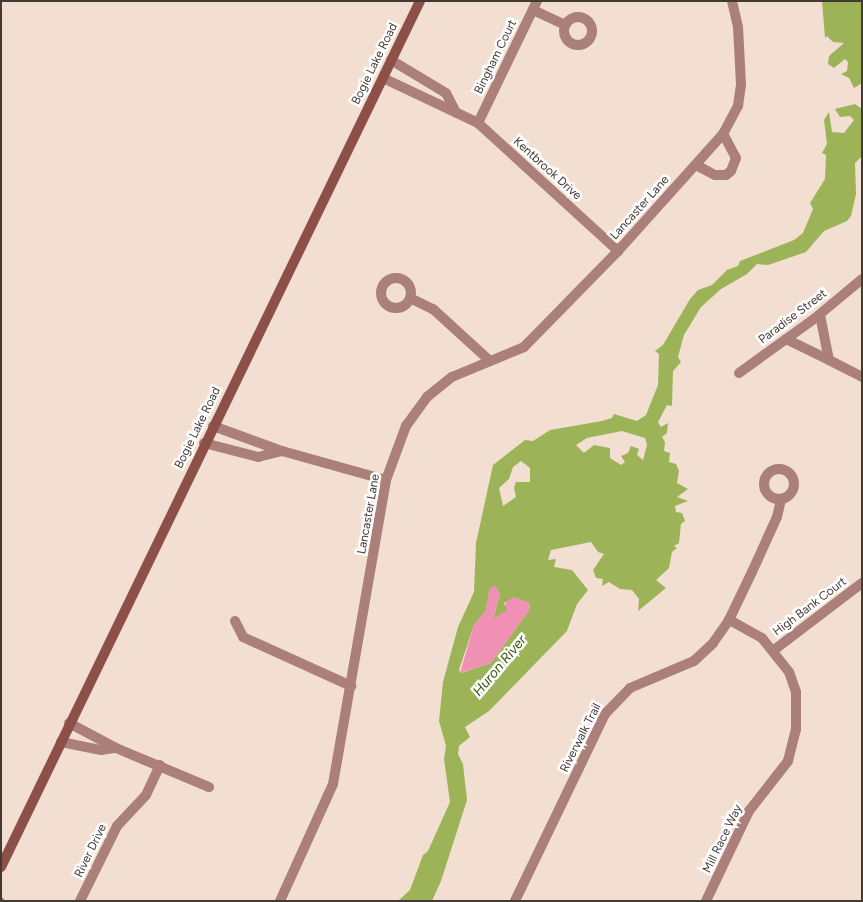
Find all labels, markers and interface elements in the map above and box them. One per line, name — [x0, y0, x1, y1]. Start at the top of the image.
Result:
street label: Bingham Court — [472, 18, 520, 96]
street label: Bogie Lake Road — [349, 21, 401, 107]
street label: Kentbrook Drive — [510, 135, 584, 203]
street label: Lancaster Lane — [608, 173, 672, 243]
street label: Paradise Street — [756, 287, 830, 347]
street label: Bogie Lake Road — [172, 385, 224, 471]
street label: Lancaster Lane — [355, 473, 383, 555]
street label: High Bank Court — [770, 575, 850, 639]
water label: Huron River — [470, 632, 530, 700]
street label: Riverwalk Trail — [557, 701, 605, 775]
street label: Mill Race Way — [700, 803, 746, 875]
street label: River Drive — [72, 822, 110, 880]

